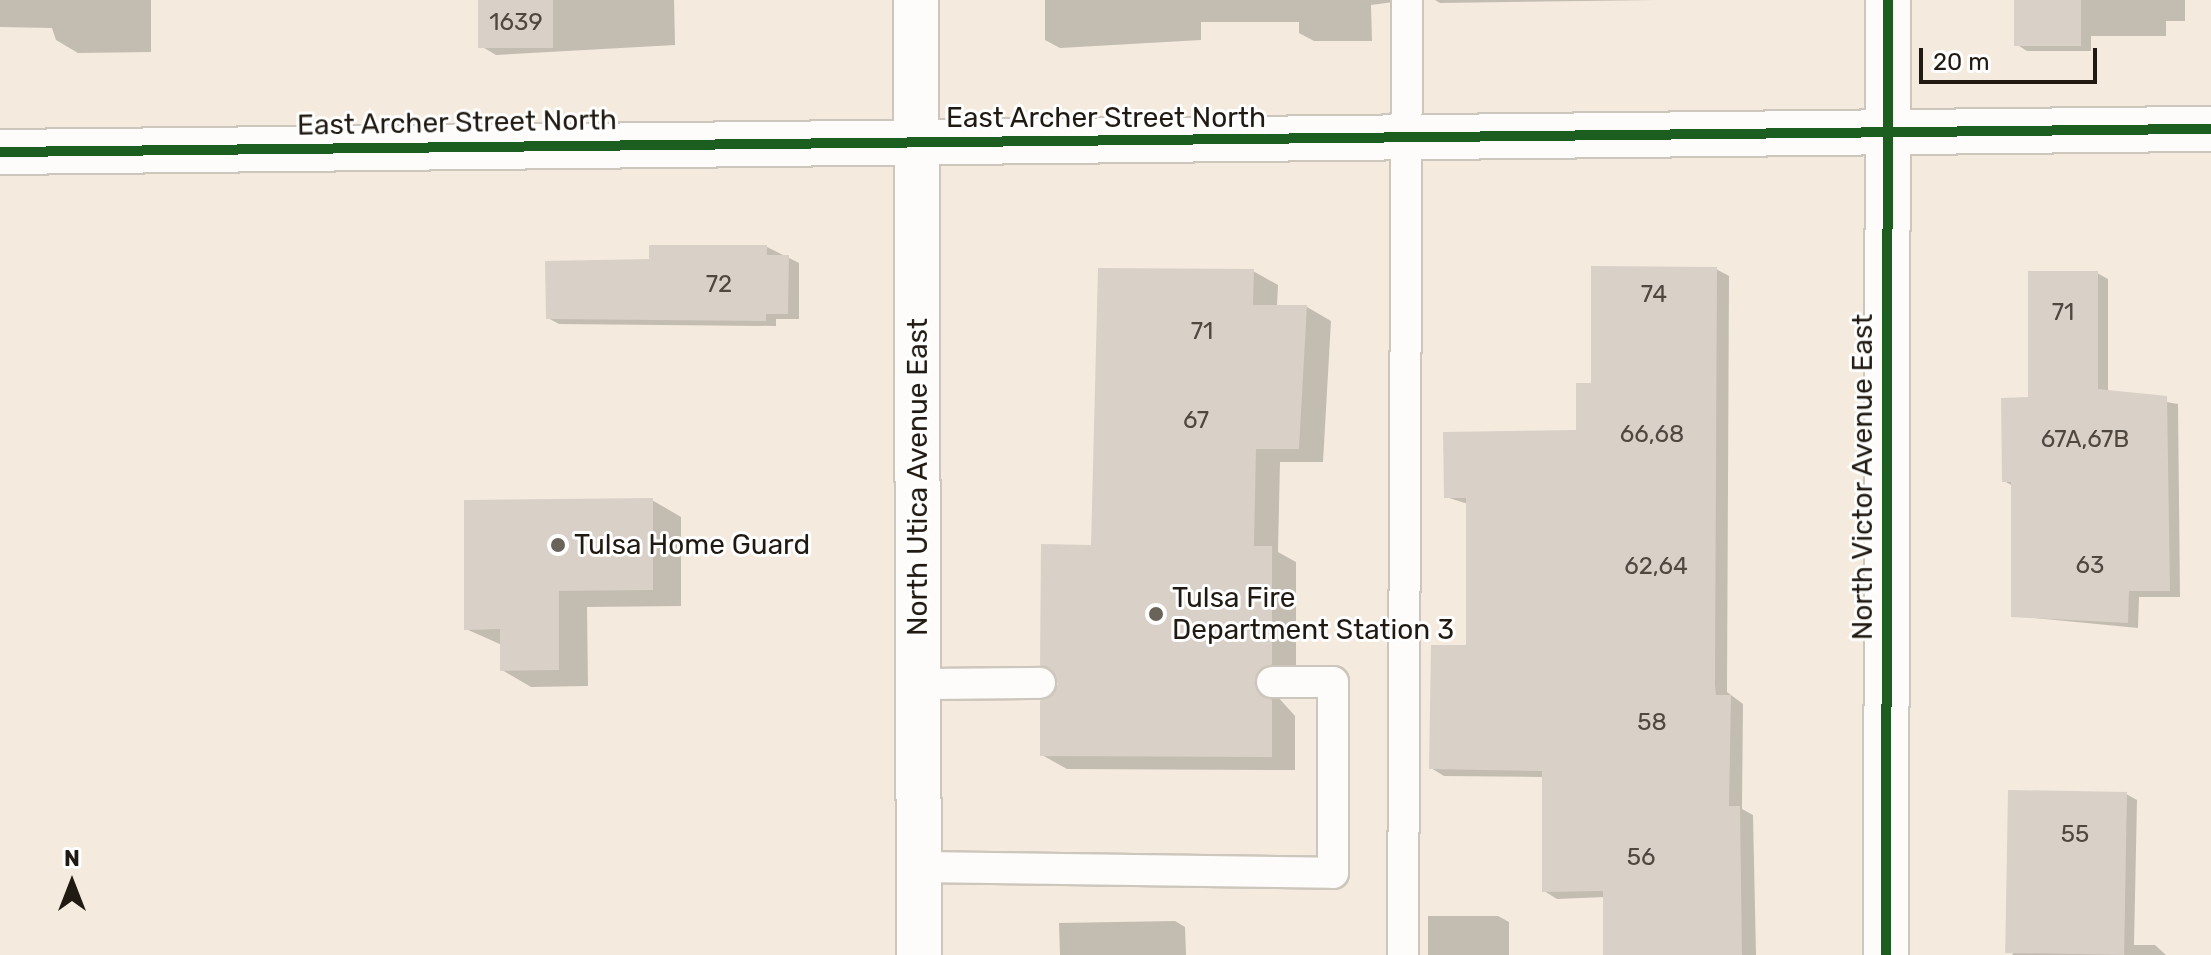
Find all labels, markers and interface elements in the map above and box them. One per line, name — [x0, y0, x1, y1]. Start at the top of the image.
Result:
house number: 1639 — [489, 9, 543, 37]
scale bar — [1923, 32, 2101, 82]
text: 20 m — [1933, 48, 1990, 76]
street label: East Archer Street North — [945, 101, 1267, 135]
street label: East Archer Street North — [296, 103, 618, 143]
house number: 72 — [706, 271, 732, 299]
house number: 74 — [1641, 281, 1667, 309]
house number: 71 — [2052, 299, 2074, 327]
street label: North Victor Avenue East — [1846, 313, 1880, 641]
street label: North Utica Avenue East — [901, 318, 935, 636]
house number: 71 — [1191, 318, 1213, 346]
house number: 67 — [1183, 407, 1209, 435]
house number: 66,68 — [1620, 421, 1684, 449]
house number: 67A,67B — [2041, 426, 2129, 454]
place label: Tulsa Home Guard — [574, 528, 810, 562]
marker: Tulsa Home Guard — [549, 536, 567, 554]
house number: 63 — [2076, 552, 2104, 580]
house number: 62,64 — [1624, 553, 1688, 581]
place label: Tulsa Fire Department Station 3 — [1172, 581, 1454, 647]
marker: Tulsa Fire Department Station 3 — [1147, 605, 1165, 623]
house number: 58 — [1637, 709, 1667, 737]
house number: 55 — [2061, 821, 2089, 849]
north arrow — [32, 843, 112, 923]
house number: 56 — [1627, 844, 1655, 872]
text: N — [64, 845, 80, 872]

